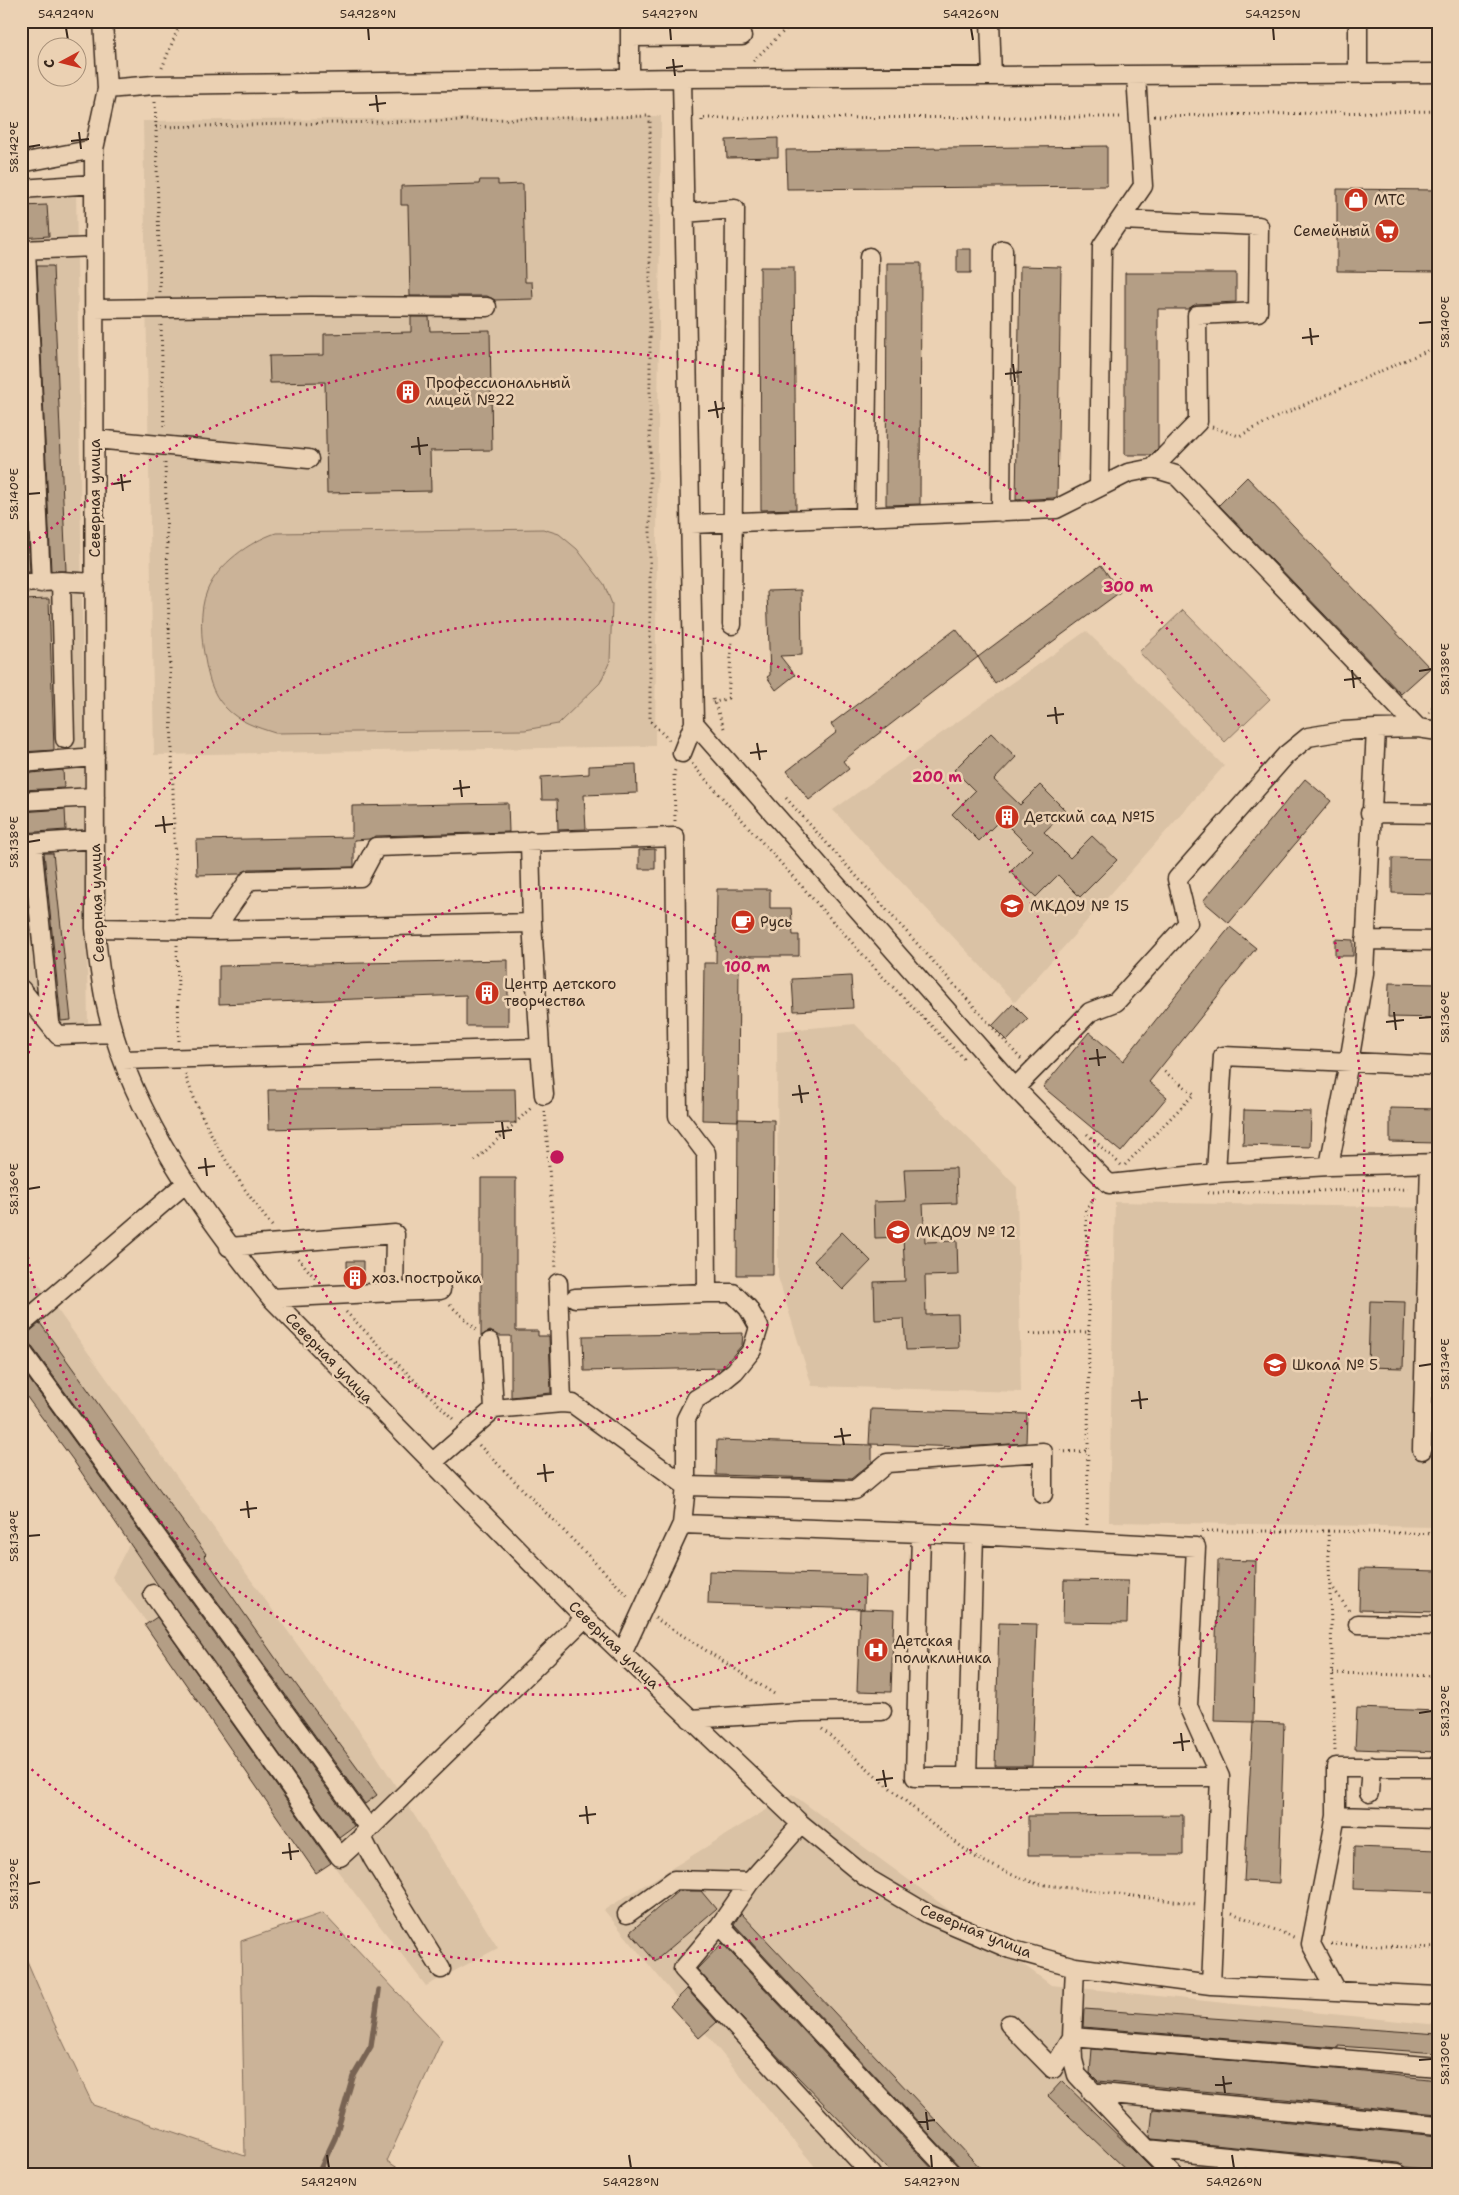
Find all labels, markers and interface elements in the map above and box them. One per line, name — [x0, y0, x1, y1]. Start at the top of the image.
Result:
text: 54.929°N — [38, 6, 94, 22]
text: 54.928°N — [340, 6, 396, 22]
text: 54.927°N — [642, 6, 698, 22]
text: 54.926°N — [943, 6, 999, 22]
text: 54.925°N — [1245, 6, 1301, 22]
north arrow — [38, 38, 88, 88]
text: С — [40, 58, 59, 69]
text: 58.142°E — [6, 121, 22, 173]
shop icon: МТС — [1343, 187, 1369, 213]
place label: МТС — [1374, 190, 1405, 210]
supermarket icon: Семейный — [1374, 218, 1400, 244]
place label: Семейный — [1293, 221, 1370, 241]
text: 58.140°E — [1437, 296, 1453, 348]
place label: Профессиональный лицей №22 — [426, 373, 571, 410]
building icon: Профессиональный лицей №22 — [395, 379, 421, 405]
street label: Северная улица — [85, 438, 105, 557]
text: 58.140°E — [6, 468, 22, 520]
text: 300 m — [1103, 577, 1153, 597]
text: 58.138°E — [1437, 643, 1453, 695]
text: 200 m — [912, 767, 962, 787]
building icon: Детский сад №15 — [994, 804, 1020, 830]
place label: Детский сад №15 — [1024, 807, 1155, 827]
text: 58.138°E — [6, 816, 22, 868]
street label: Северная улица — [85, 843, 109, 963]
school or university icon: МКДОУ № 15 — [999, 893, 1025, 919]
place label: МКДОУ № 15 — [1030, 896, 1129, 916]
cafe icon: Русь — [730, 909, 756, 935]
place label: Русь — [760, 912, 792, 932]
text: 100 m — [724, 957, 770, 977]
place label: Центр детского творчества — [504, 974, 616, 1011]
building icon: Центр детского творчества — [474, 980, 500, 1006]
text: 58.136°E — [1437, 991, 1453, 1043]
centre of rings — [548, 1148, 566, 1166]
text: 58.136°E — [6, 1163, 22, 1215]
school or university icon: МКДОУ № 12 — [885, 1219, 911, 1245]
place label: МКДОУ № 12 — [916, 1222, 1016, 1242]
building icon: хоз. постройка — [342, 1265, 368, 1291]
place label: хоз. постройка — [372, 1268, 482, 1288]
street label: Северная улица — [281, 1308, 378, 1408]
text: 58.134°E — [1437, 1338, 1453, 1390]
school or university icon: Школа № 5 — [1262, 1352, 1288, 1378]
place label: Школа № 5 — [1292, 1355, 1378, 1375]
text: 58.134°E — [6, 1510, 22, 1562]
street label: Северная улица — [564, 1597, 664, 1694]
place label: Детская поликлиника — [894, 1631, 992, 1668]
hospital icon: Детская поликлиника — [863, 1637, 889, 1663]
text: 58.132°E — [1437, 1685, 1453, 1737]
text: 58.132°E — [6, 1858, 22, 1910]
street label: Северная улица — [917, 1899, 1035, 1963]
text: 58.130°E — [1437, 2033, 1453, 2085]
text: 54.929°N — [301, 2174, 357, 2190]
text: 54.928°N — [603, 2174, 659, 2190]
text: 54.927°N — [904, 2174, 960, 2190]
text: 54.926°N — [1206, 2174, 1262, 2190]

